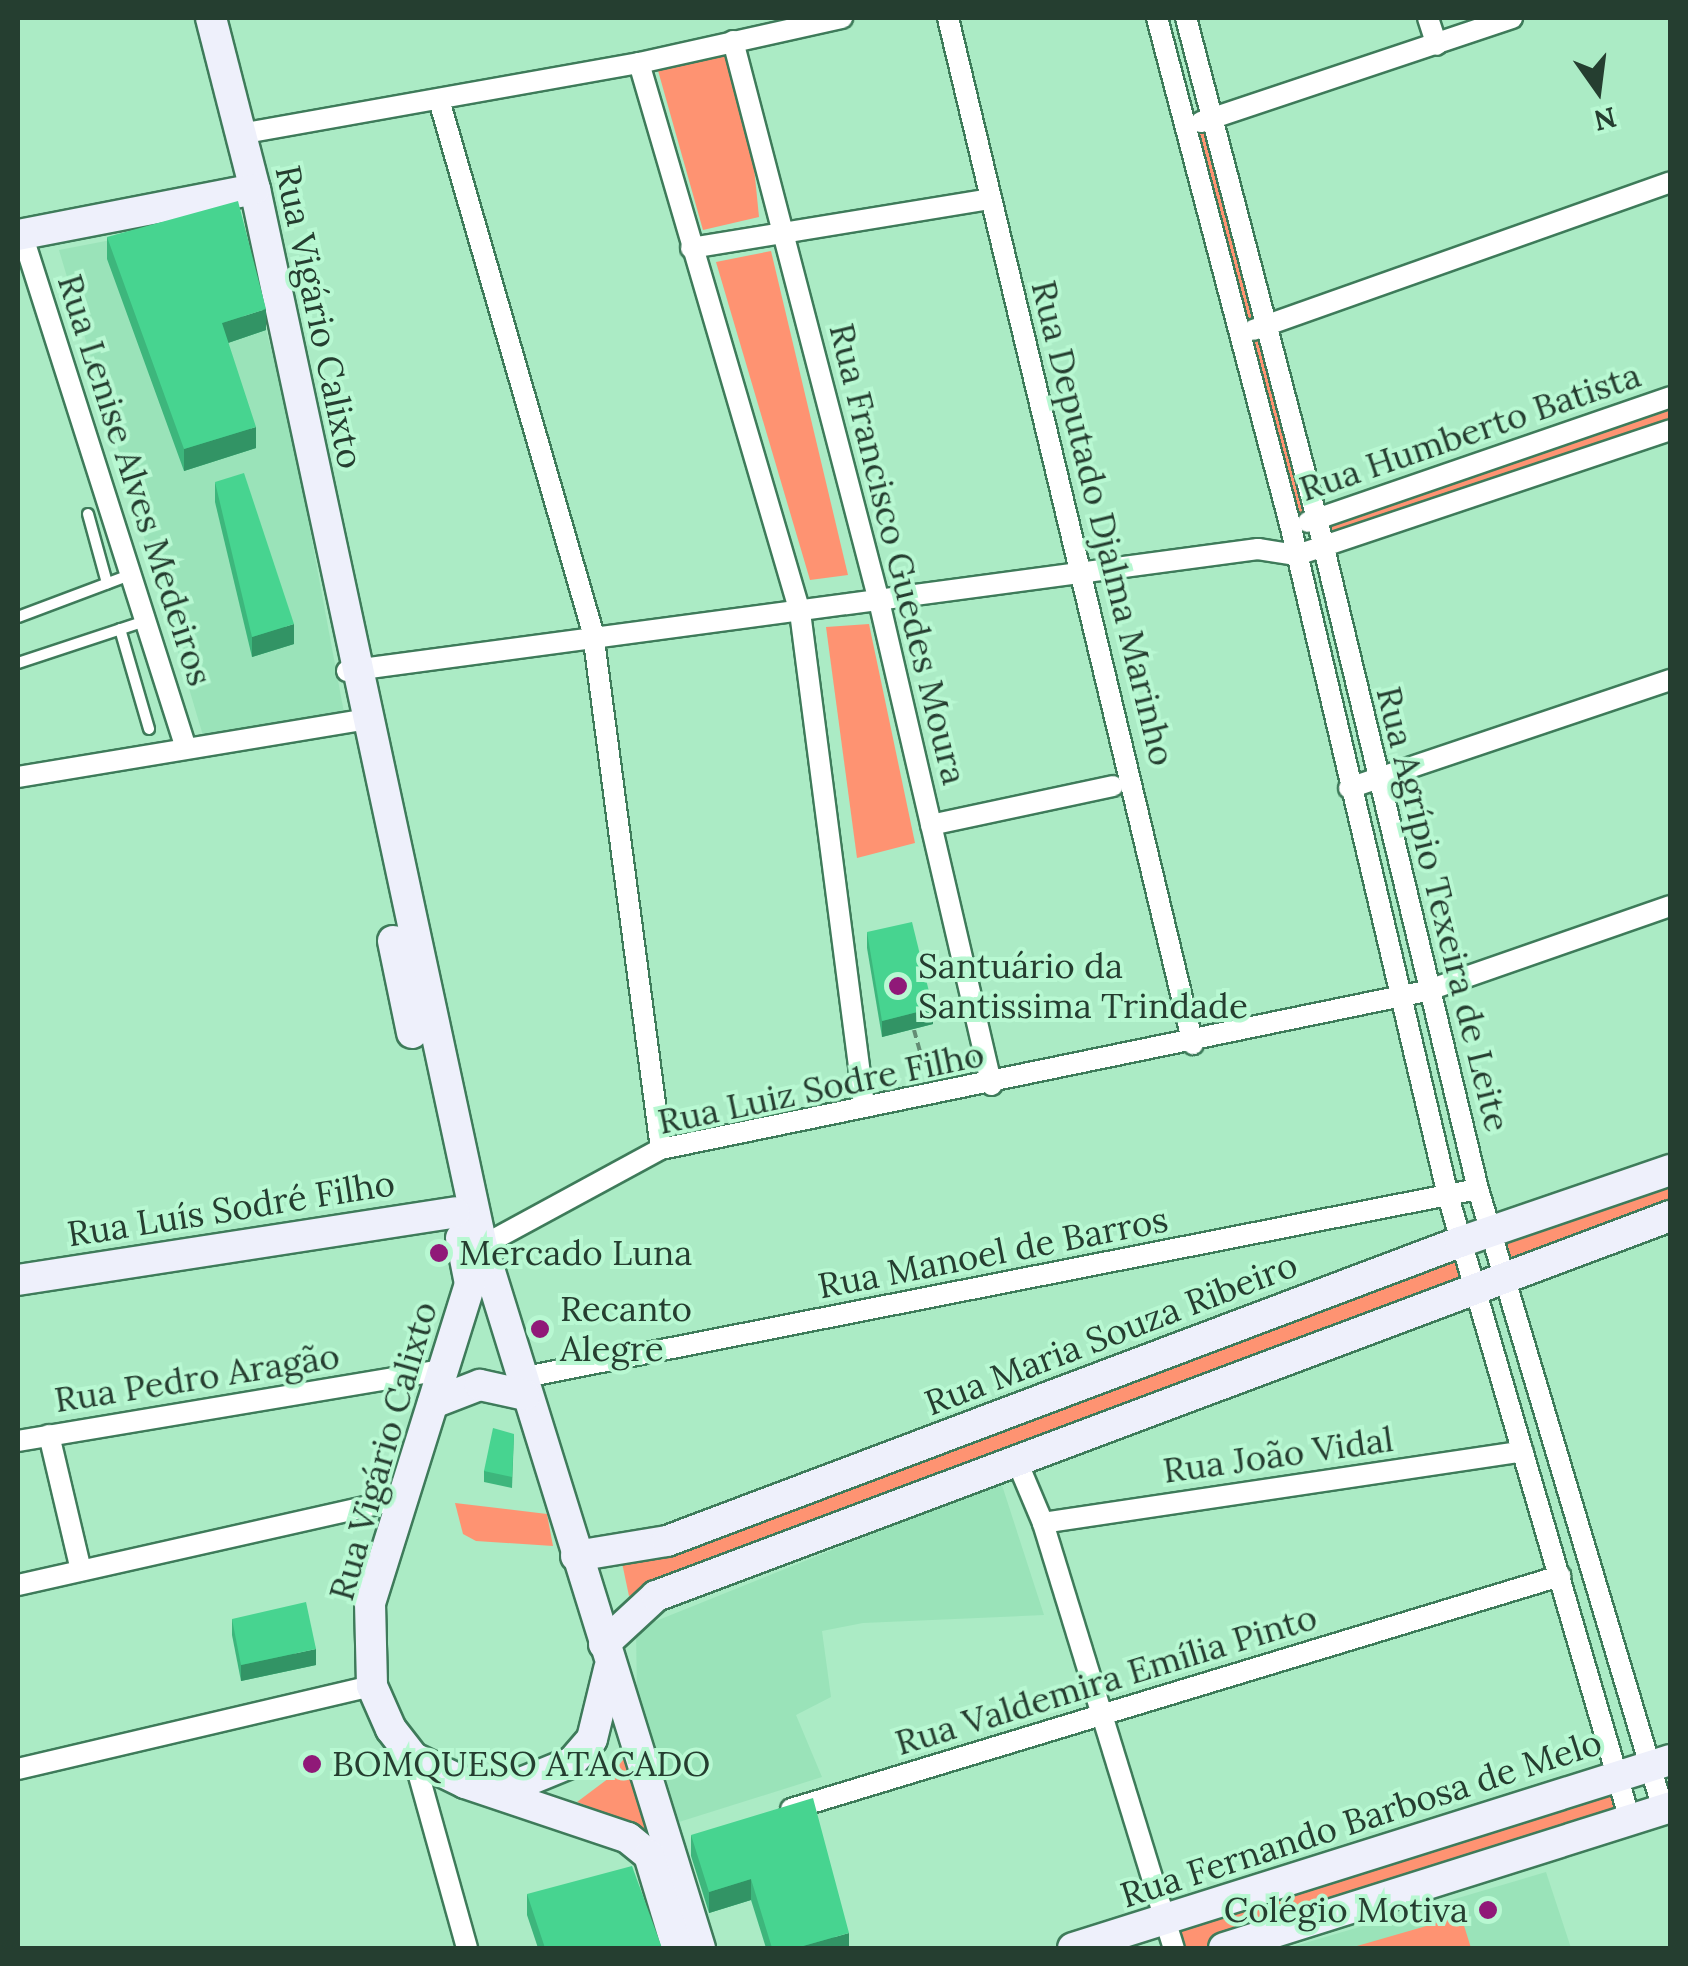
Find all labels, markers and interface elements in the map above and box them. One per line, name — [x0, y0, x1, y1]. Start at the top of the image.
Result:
north arrow — [1548, 40, 1648, 140]
text: N — [1590, 99, 1620, 139]
street label: Rua Vigário Calixto — [266, 162, 372, 472]
street label: Rua Lenise Alves Medeiros — [49, 269, 221, 691]
street label: Rua Deputado Djalma Marinho — [1022, 276, 1184, 770]
street label: Rua Francisco Guedes Moura — [820, 319, 976, 789]
street label: Rua Humberto Batista — [1294, 354, 1646, 510]
street label: Rua Agrípio Texeira de Leite — [1367, 682, 1519, 1136]
place label: Santuário da Santissima Trindade — [918, 945, 1248, 1027]
marker: Santuário da Santissima Trindade — [887, 975, 909, 997]
street label: Rua Luiz Sodre Filho — [654, 1033, 988, 1143]
street label: Rua Luís Sodré Filho — [64, 1162, 398, 1256]
street label: Rua Manoel de Barros — [815, 1198, 1171, 1308]
place label: Mercado Luna — [459, 1232, 692, 1274]
marker: Mercado Luna — [428, 1242, 450, 1264]
street label: Rua Maria Souza Ribeiro — [919, 1244, 1303, 1424]
place label: Recanto Alegre — [560, 1288, 692, 1370]
street label: Rua Vigário Calixto — [320, 1297, 446, 1605]
marker: Recanto Alegre — [529, 1318, 551, 1340]
street label: Rua Pedro Aragão — [51, 1335, 343, 1421]
street label: Rua João Vidal — [1160, 1418, 1396, 1492]
street label: Rua Valdemira Emília Pinto — [890, 1596, 1322, 1764]
street label: Rua Fernando Barbosa de Melo — [1115, 1721, 1607, 1917]
place label: BOMQUESO ATACADO — [332, 1743, 710, 1785]
marker: BOMQUESO ATACADO — [301, 1753, 323, 1775]
place label: Colégio Motiva — [1224, 1889, 1468, 1931]
marker: Colégio Motiva — [1477, 1899, 1499, 1921]

